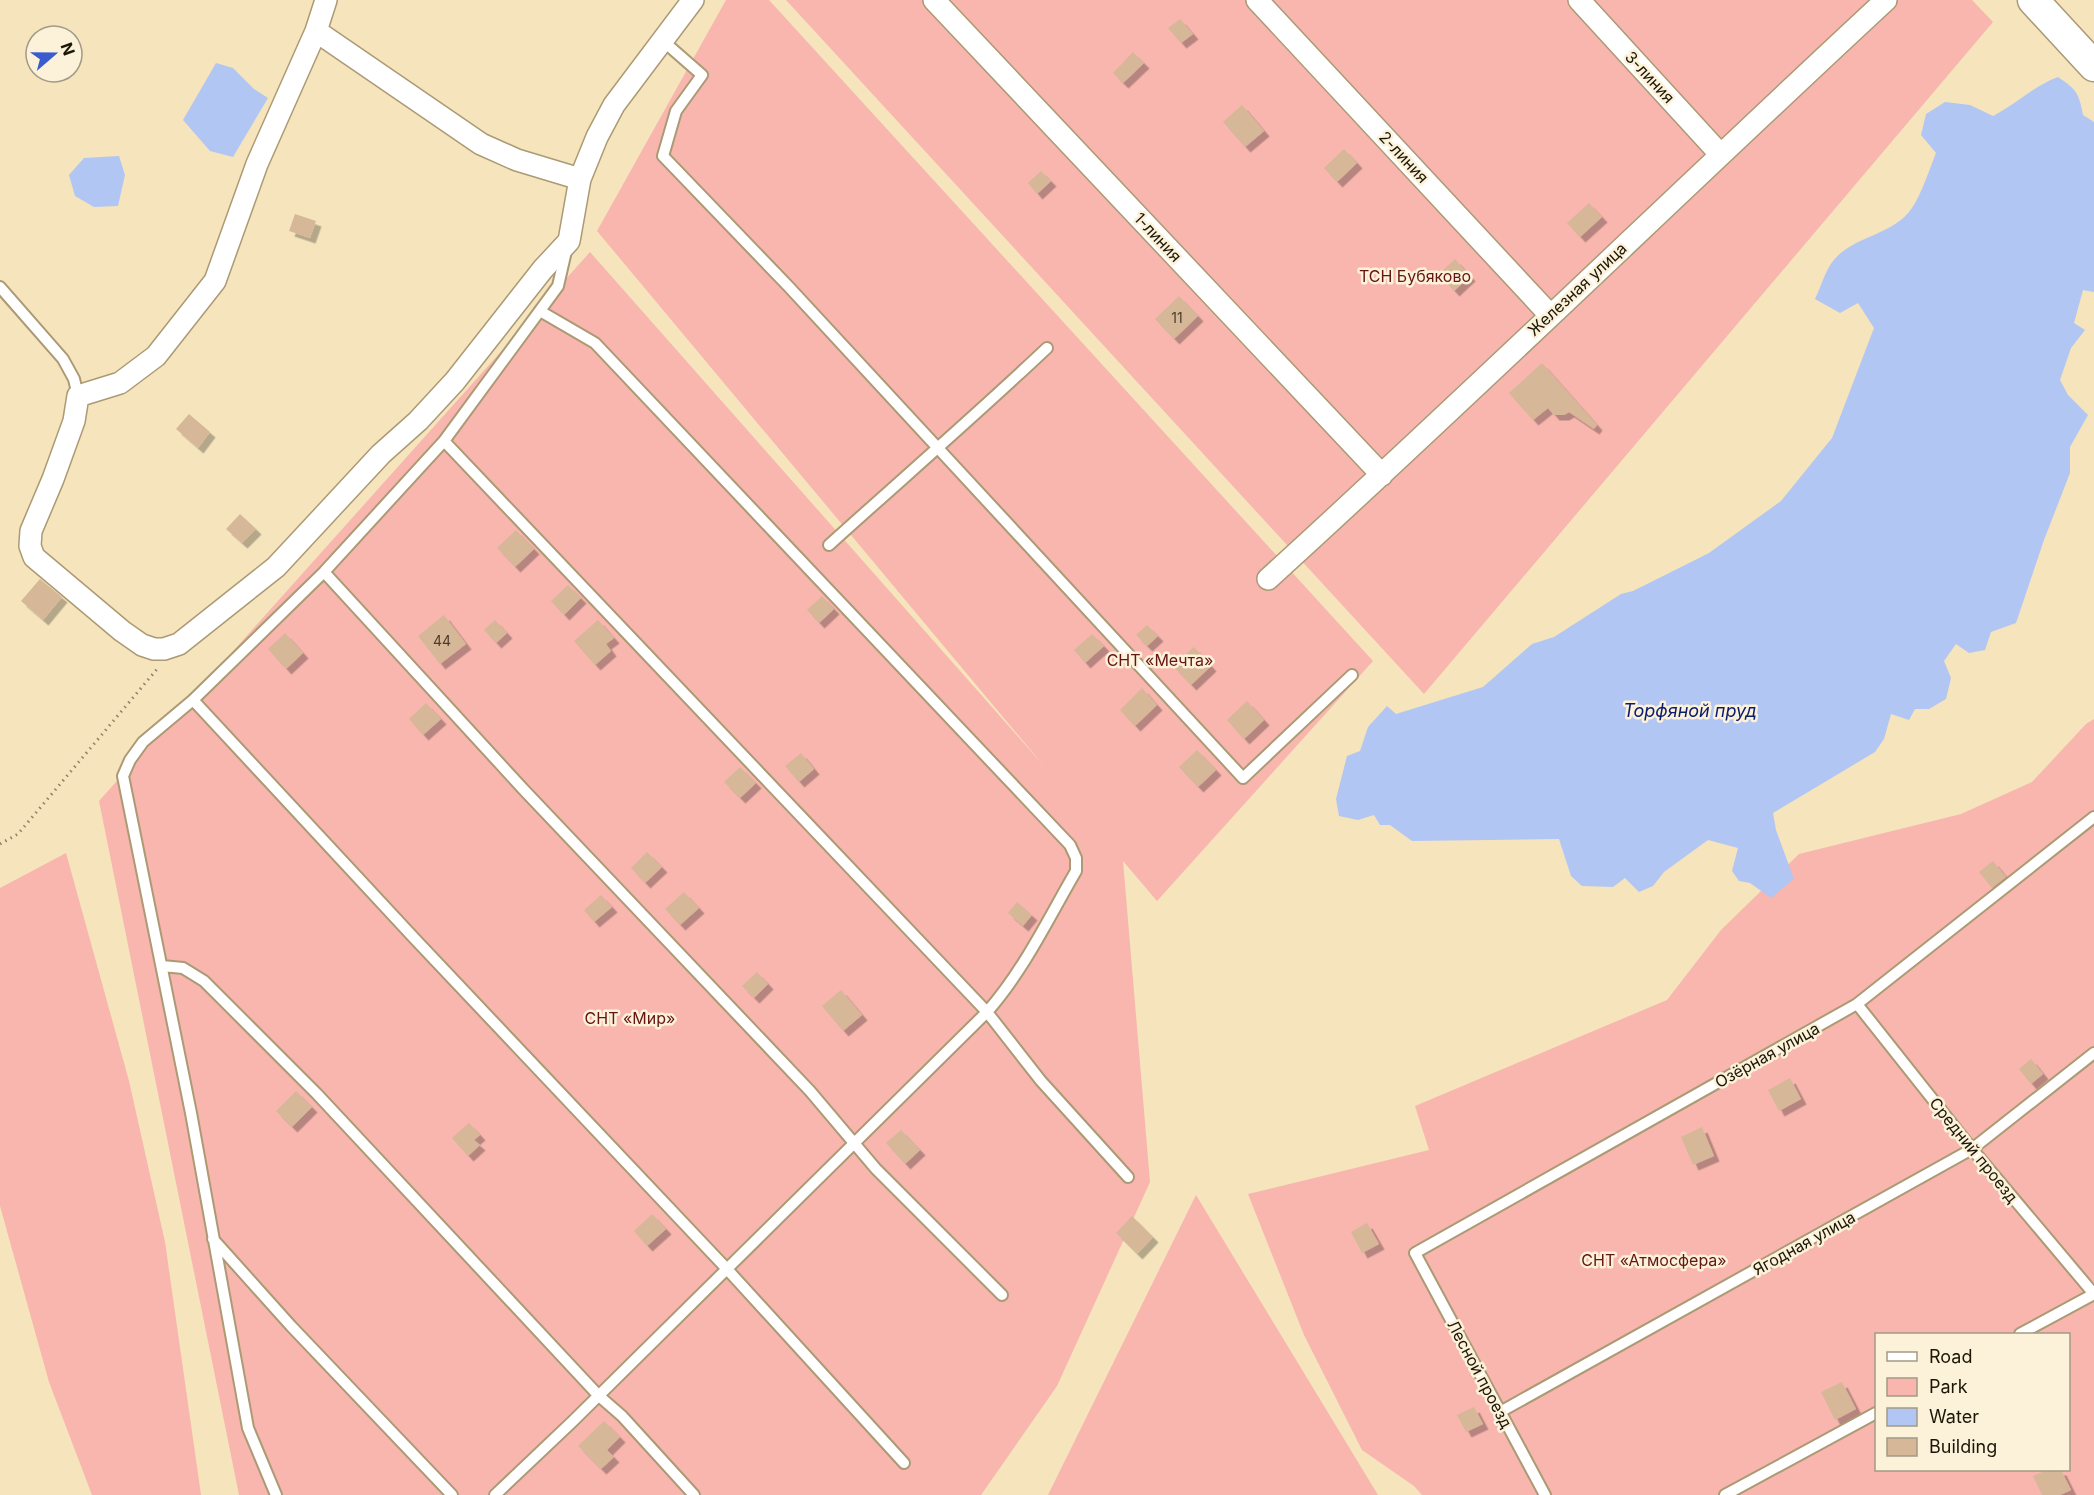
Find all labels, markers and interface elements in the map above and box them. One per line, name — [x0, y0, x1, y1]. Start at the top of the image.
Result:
north arrow — [24, 24, 84, 84]
text: N — [57, 40, 80, 58]
street label: 3-линия — [1621, 47, 1679, 107]
street label: 2-линия — [1375, 127, 1433, 187]
street label: 1-линия — [1130, 208, 1186, 266]
street label: Железная улица — [1523, 238, 1631, 340]
park label: ТСН Бубяково — [1359, 266, 1471, 286]
house number: 11 — [1171, 309, 1183, 326]
house number: 44 — [433, 632, 451, 649]
park label: СНТ «Мечта» — [1107, 650, 1213, 670]
water label: Торфяной пруд — [1623, 700, 1757, 721]
park label: СНТ «Мир» — [585, 1008, 675, 1028]
street label: Озёрная улица — [1711, 1018, 1823, 1092]
street label: Средний проезд — [1925, 1093, 2023, 1207]
street label: Ягодная улица — [1749, 1207, 1859, 1279]
park label: СНТ «Атмосфера» — [1581, 1250, 1727, 1270]
street label: Лесной проезд — [1443, 1317, 1517, 1431]
legend — [1875, 1333, 2070, 1471]
text: Road — [1929, 1346, 1972, 1367]
text: Park — [1929, 1376, 1968, 1397]
text: Water — [1929, 1406, 1979, 1427]
text: Building — [1929, 1436, 1997, 1457]

